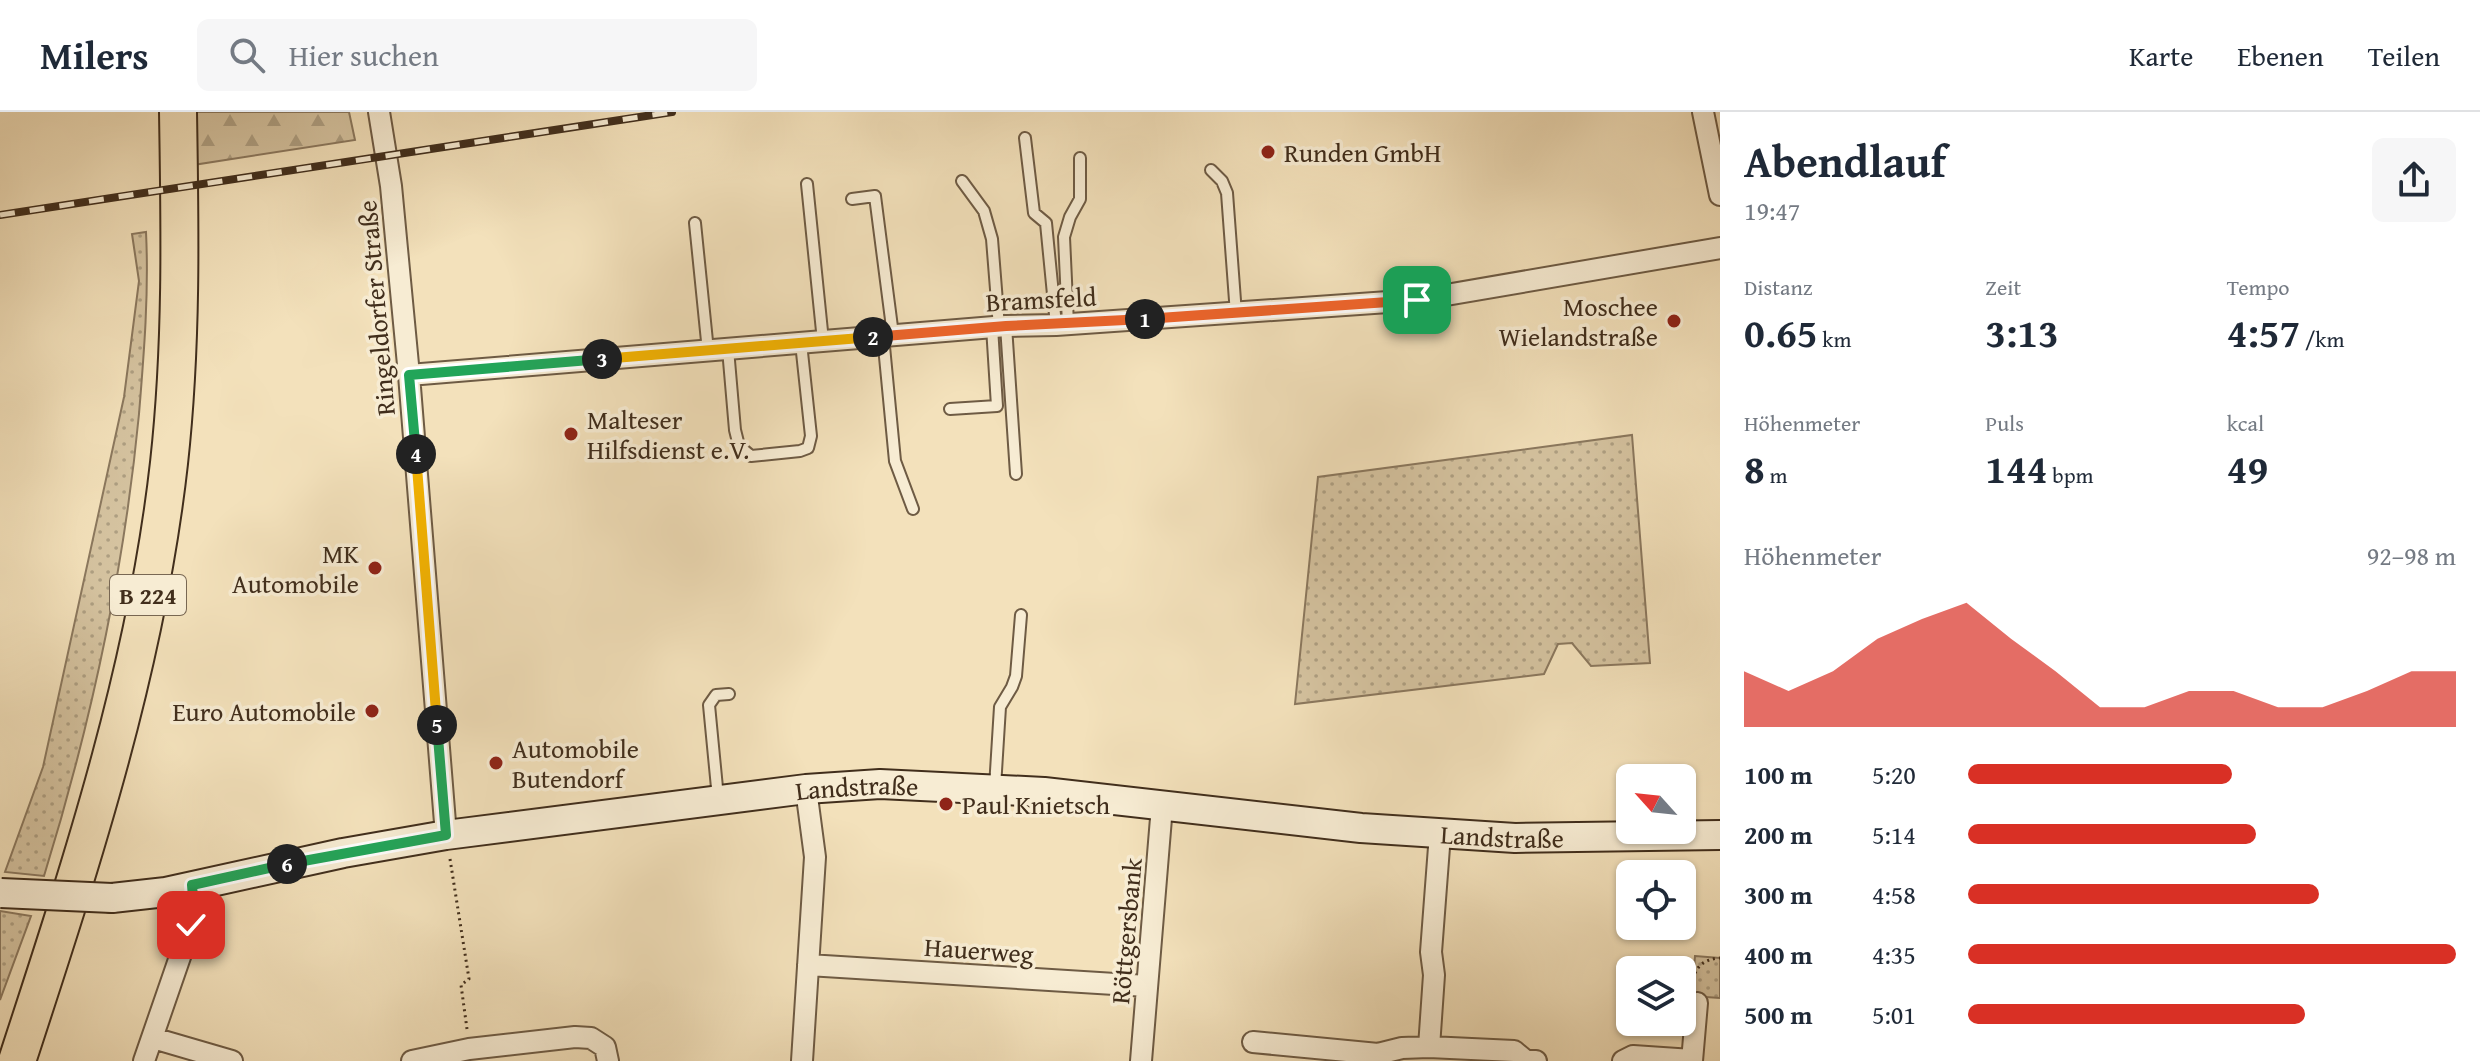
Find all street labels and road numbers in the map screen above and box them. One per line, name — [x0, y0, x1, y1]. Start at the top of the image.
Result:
street label: Ringeldorfer Straße — [347, 199, 405, 417]
street label: Bramsfeld — [985, 277, 1097, 321]
road number: B 224 — [110, 575, 186, 615]
street label: Landstraße — [793, 764, 919, 810]
street label: Landstraße — [1439, 814, 1564, 858]
street label: Röttgersbank — [1100, 856, 1152, 1006]
street label: Hauerweg — [923, 927, 1035, 973]

